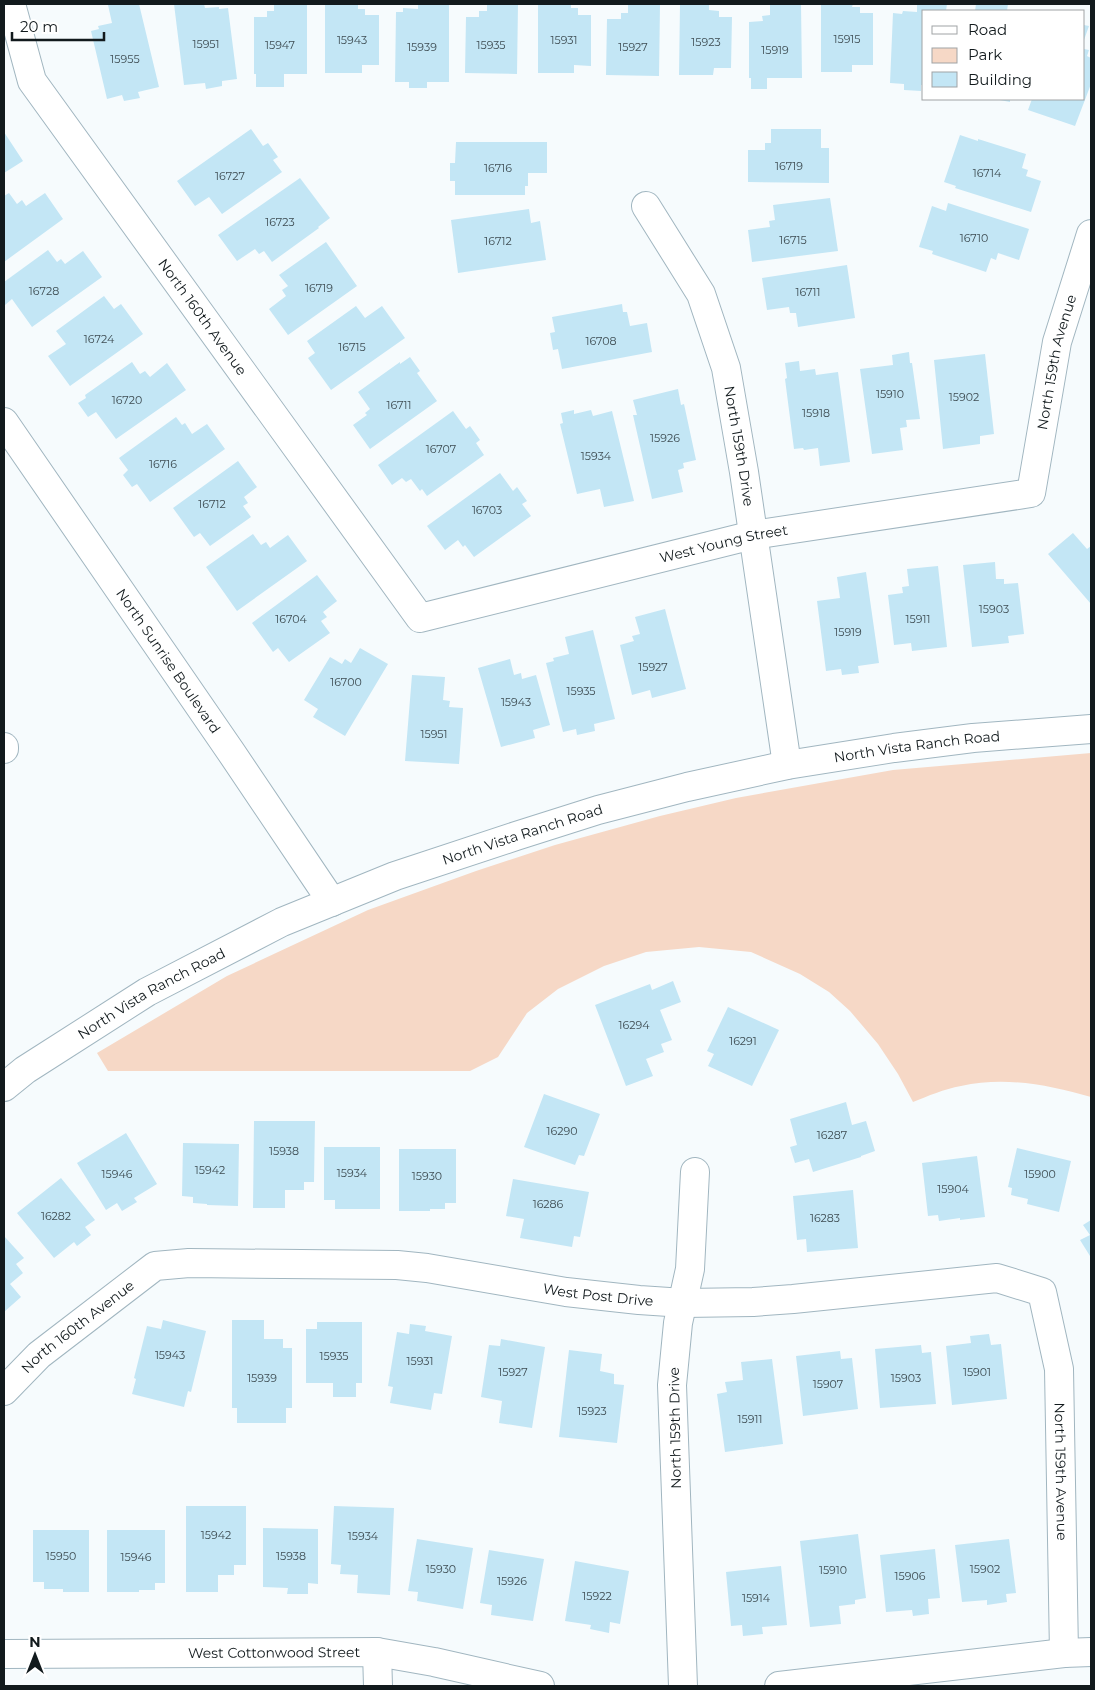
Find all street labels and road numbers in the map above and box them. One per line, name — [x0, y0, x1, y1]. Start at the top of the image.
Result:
street label: North 160th Avenue — [154, 255, 251, 379]
street label: North 159th Avenue — [1033, 292, 1080, 431]
street label: North 159th Drive — [720, 384, 758, 508]
street label: West Young Street — [658, 521, 789, 567]
street label: North Sunrise Boulevard — [112, 585, 225, 737]
street label: North Vista Ranch Road — [832, 727, 1001, 766]
street label: North Vista Ranch Road — [440, 800, 605, 869]
street label: North Vista Ranch Road — [74, 944, 228, 1043]
street label: North 160th Avenue — [17, 1276, 138, 1377]
street label: West Post Drive — [542, 1279, 654, 1310]
street label: North 159th Drive — [665, 1367, 685, 1489]
street label: North 159th Avenue — [1051, 1402, 1071, 1541]
street label: West Cottonwood Street — [188, 1643, 360, 1662]

